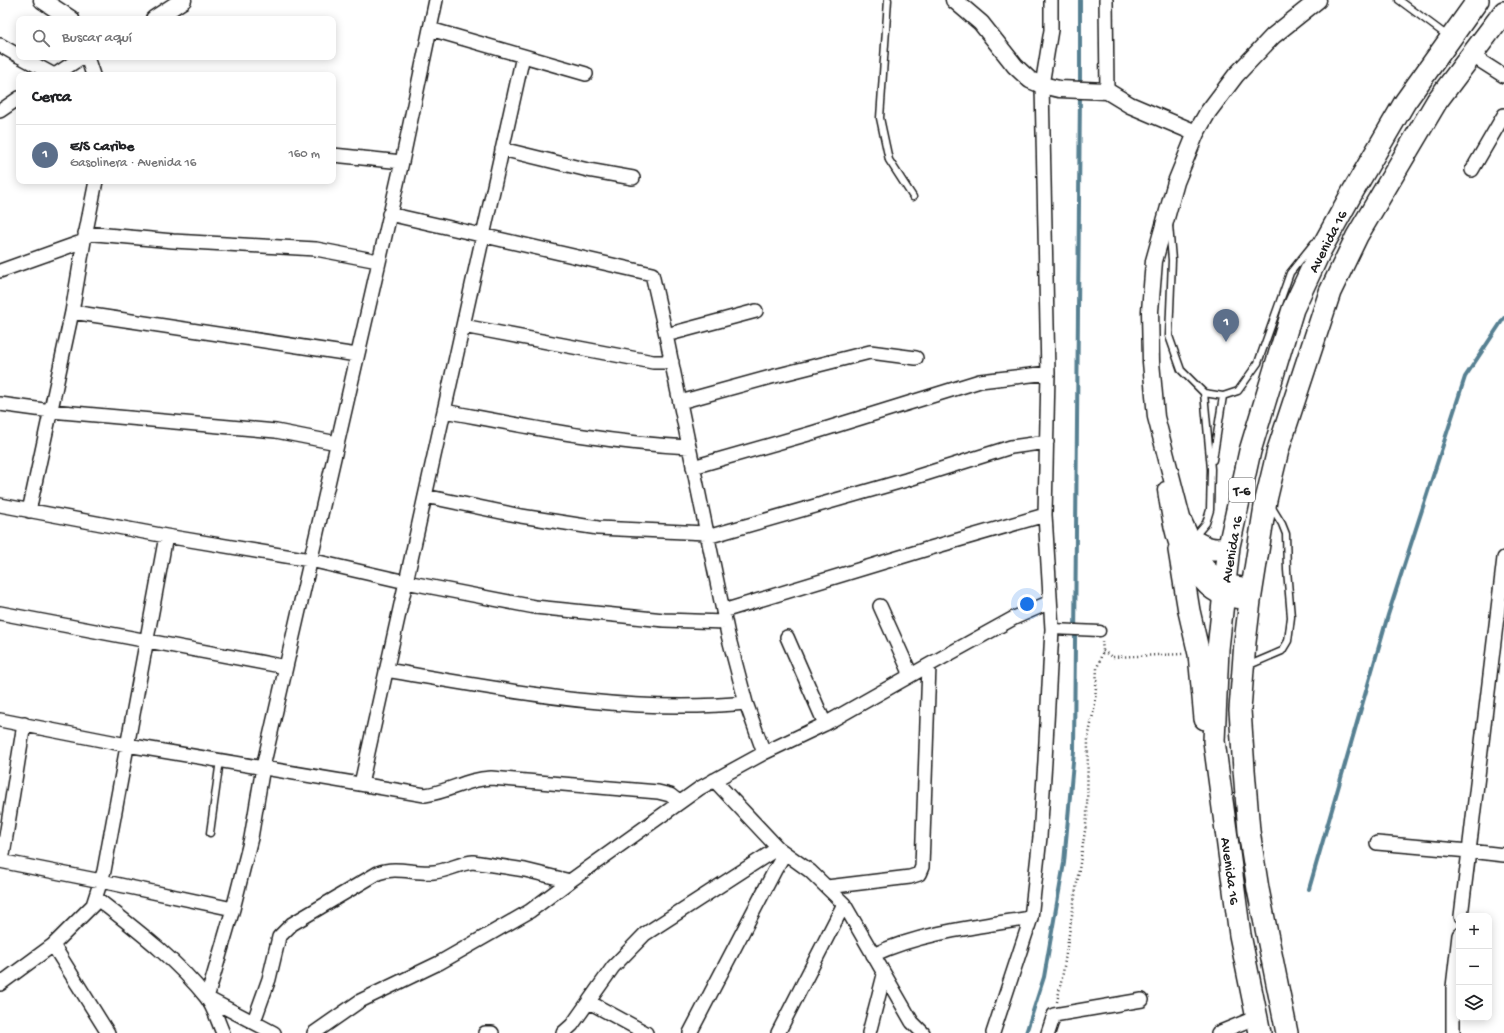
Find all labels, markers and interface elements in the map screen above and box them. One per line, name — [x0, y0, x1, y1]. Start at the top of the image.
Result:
search box — [16, 16, 336, 60]
icon: search — [30, 27, 52, 49]
text: Buscar aquí — [62, 29, 132, 47]
text: Cerca — [32, 88, 71, 108]
text: E/S Caribe — [70, 138, 134, 156]
text: 1 — [42, 147, 48, 162]
text: 160 m — [288, 147, 320, 162]
text: Gasolinera · Avenida 16 — [70, 156, 196, 171]
street label: Avenida 16 — [1305, 207, 1352, 276]
pin: 1 — [1213, 309, 1239, 342]
road number: T-6 — [1229, 478, 1255, 502]
street label: Avenida 16 — [1218, 514, 1248, 584]
your location — [1017, 594, 1037, 614]
street label: Avenida 16 — [1215, 836, 1243, 907]
map controls — [1456, 913, 1492, 1021]
button: + — [1456, 913, 1492, 949]
button: − — [1456, 949, 1492, 985]
button: layers — [1456, 985, 1492, 1021]

